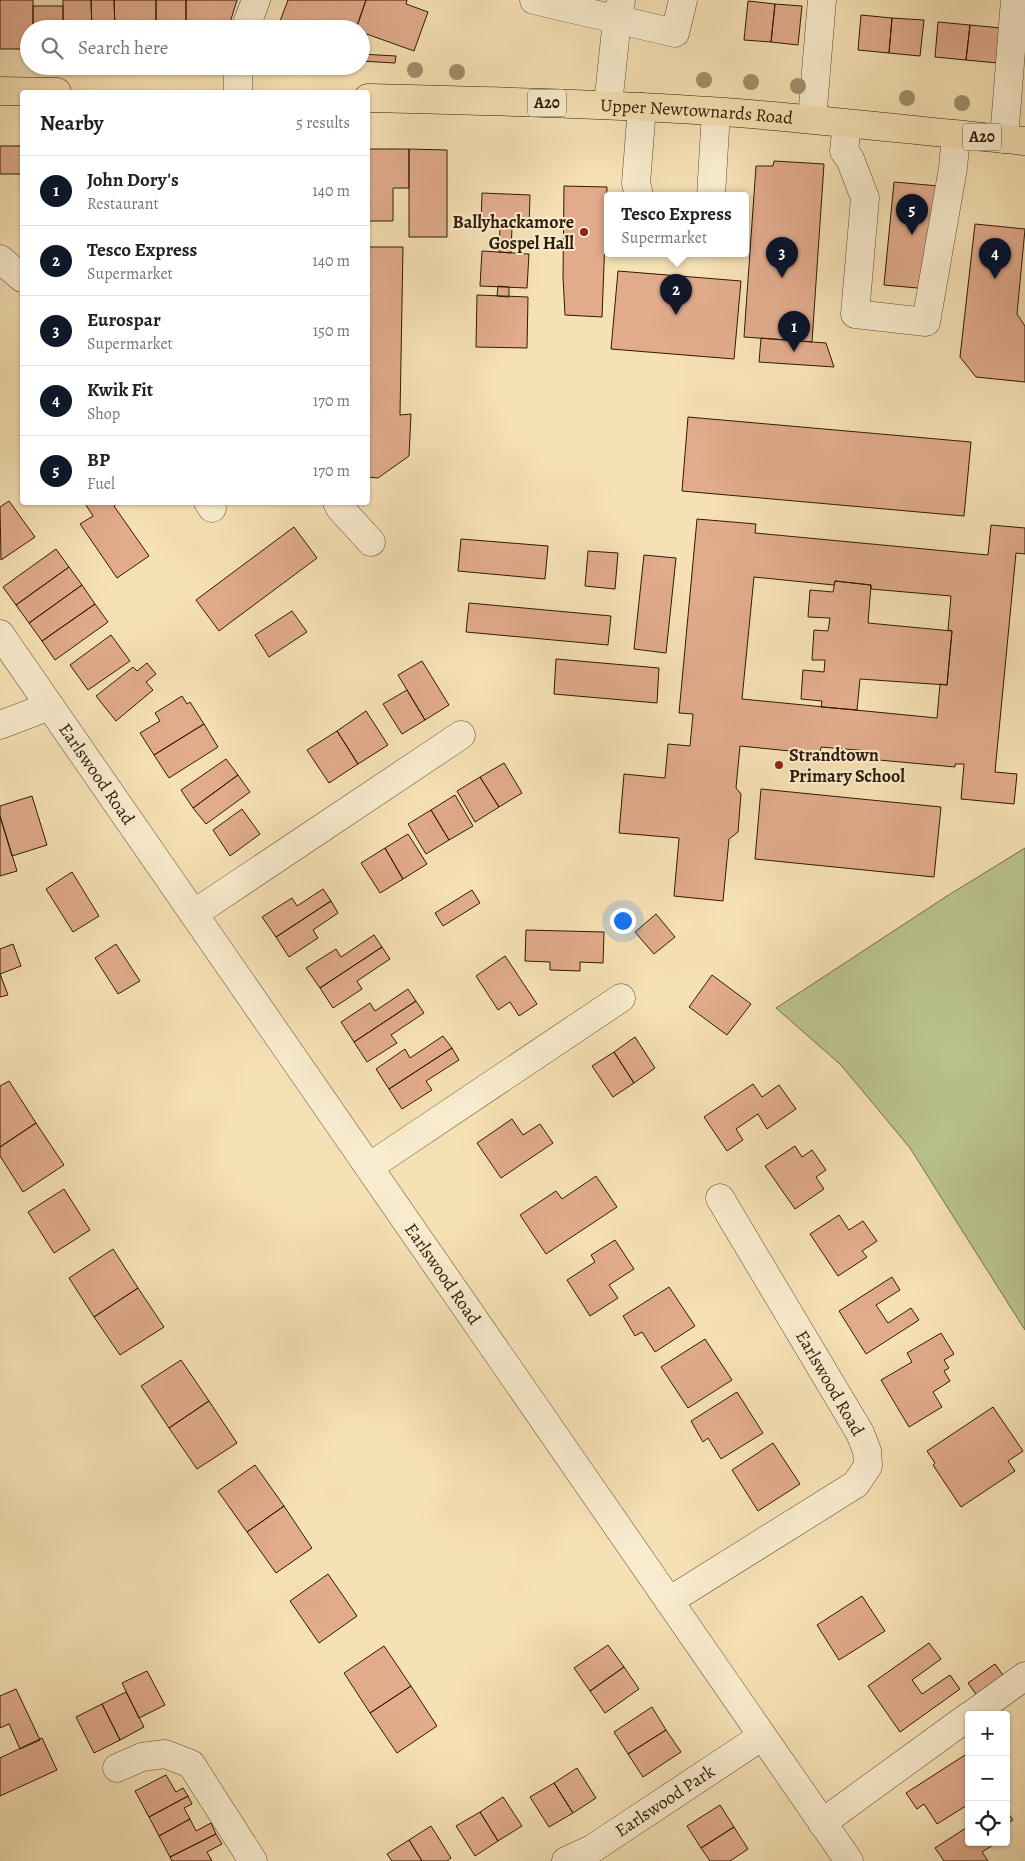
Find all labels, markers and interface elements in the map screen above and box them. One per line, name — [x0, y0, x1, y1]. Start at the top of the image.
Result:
search box — [20, 20, 370, 75]
icon: search — [38, 34, 66, 62]
text: Search here — [78, 35, 168, 61]
road number: A20 — [528, 90, 566, 116]
street label: Upper Newtownards Road — [600, 93, 794, 130]
text: Nearby — [40, 109, 103, 137]
text: 5 results — [296, 112, 350, 134]
road number: A20 — [963, 124, 1001, 150]
text: John Dory's — [87, 167, 179, 193]
text: 1 — [53, 180, 59, 202]
text: 140 m — [312, 180, 350, 202]
popup — [604, 192, 749, 257]
text: Restaurant — [87, 193, 159, 215]
pin: 5 — [896, 194, 928, 235]
text: Tesco Express — [621, 201, 732, 227]
place label: Ballyhackamore Gospel Hall — [452, 210, 574, 255]
marker: Ballyhackamore Gospel Hall — [578, 226, 590, 238]
text: Supermarket — [621, 227, 707, 249]
text: Tesco Express — [87, 237, 197, 263]
pin: 3 — [766, 237, 798, 278]
pin: 4 — [979, 238, 1011, 279]
text: 2 — [52, 250, 60, 272]
text: 140 m — [312, 250, 350, 272]
text: Supermarket — [87, 263, 173, 285]
pin: 2 — [660, 274, 692, 315]
text: Eurospar — [87, 307, 161, 333]
pin: 1 — [778, 311, 810, 352]
text: 3 — [53, 320, 59, 342]
text: 150 m — [313, 320, 350, 342]
text: Supermarket — [87, 333, 173, 355]
text: Kwik Fit — [87, 377, 153, 403]
text: 4 — [52, 390, 60, 412]
text: 170 m — [313, 390, 350, 412]
text: Shop — [87, 403, 120, 425]
text: BP — [87, 447, 110, 473]
text: 5 — [53, 460, 59, 482]
text: 170 m — [313, 460, 350, 482]
text: Fuel — [87, 473, 115, 495]
street label: Earlswood Road — [53, 718, 140, 830]
place label: Strandtown Primary School — [789, 743, 905, 788]
marker: Strandtown Primary School — [773, 759, 785, 771]
your location — [610, 908, 636, 934]
street label: Earlswood Road — [399, 1218, 486, 1330]
street label: Earlswood Road — [790, 1326, 870, 1440]
map controls — [965, 1711, 1010, 1846]
button: + — [965, 1711, 1010, 1756]
button: − — [965, 1756, 1010, 1801]
street label: Earlswood Park — [610, 1759, 719, 1842]
button: locate — [965, 1801, 1010, 1846]

